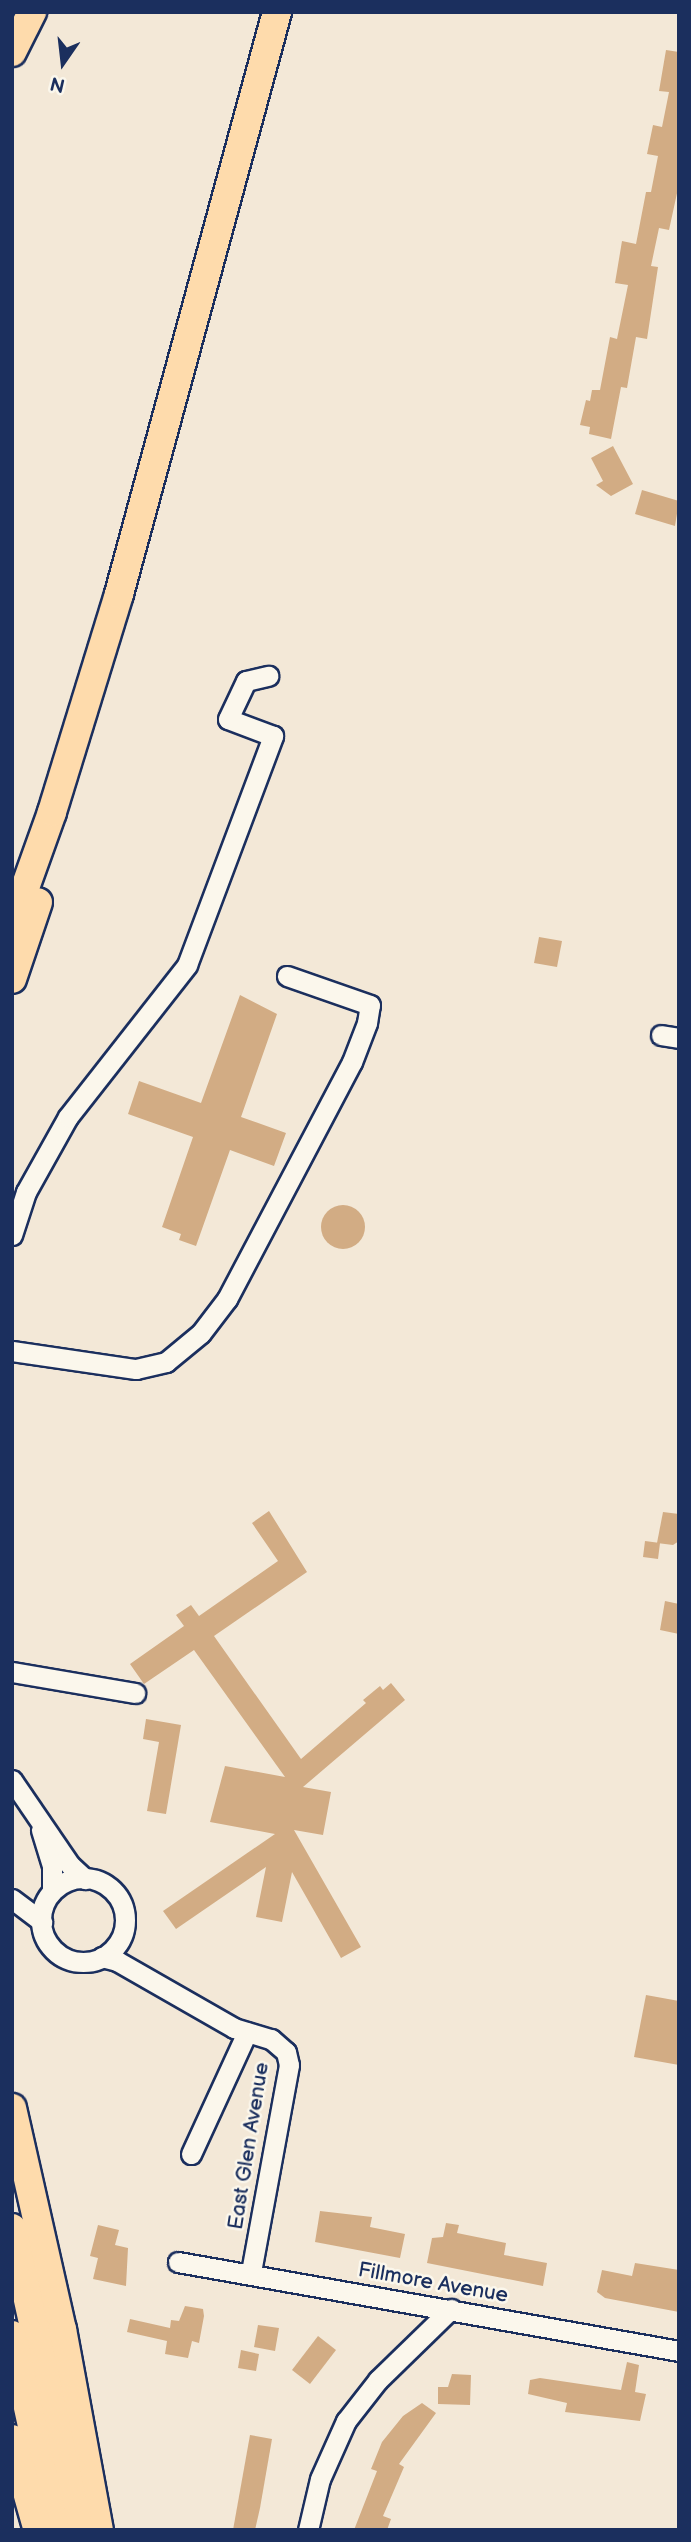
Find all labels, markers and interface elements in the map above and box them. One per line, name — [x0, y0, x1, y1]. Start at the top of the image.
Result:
north arrow — [28, 28, 98, 98]
text: N — [48, 71, 68, 97]
street label: East Glen Avenue — [223, 2061, 275, 2231]
street label: Fillmore Avenue — [356, 2257, 510, 2309]

